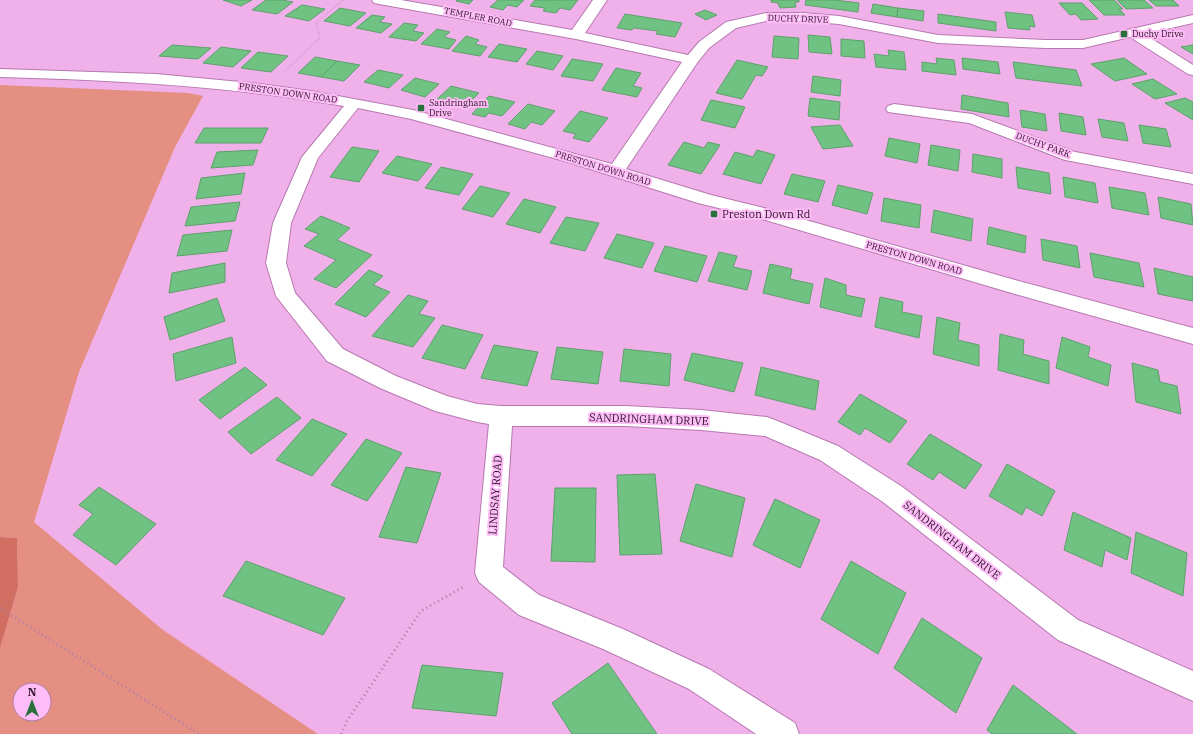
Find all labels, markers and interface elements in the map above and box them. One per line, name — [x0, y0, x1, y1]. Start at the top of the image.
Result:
street label: TEMPLER ROAD — [443, 5, 513, 28]
street label: DUCHY DRIVE — [767, 12, 829, 25]
place label: Duchy Drive — [1132, 28, 1184, 39]
marker: Duchy Drive — [1119, 29, 1129, 39]
street label: PRESTON DOWN ROAD — [238, 80, 338, 105]
place label: Sandringham Drive — [429, 97, 487, 118]
marker: Sandringham Drive — [416, 103, 426, 113]
street label: DUCHY PARK — [1014, 130, 1073, 160]
street label: PRESTON DOWN ROAD — [554, 148, 652, 187]
place label: Preston Down Rd — [722, 207, 811, 221]
marker: Preston Down Rd — [709, 209, 719, 219]
street label: PRESTON DOWN ROAD — [865, 239, 963, 276]
street label: SANDRINGHAM DRIVE — [589, 410, 709, 428]
street label: LINDSAY ROAD — [485, 455, 505, 535]
street label: SANDRINGHAM DRIVE — [901, 498, 1003, 582]
north arrow — [12, 682, 52, 722]
text: N — [28, 685, 37, 699]

